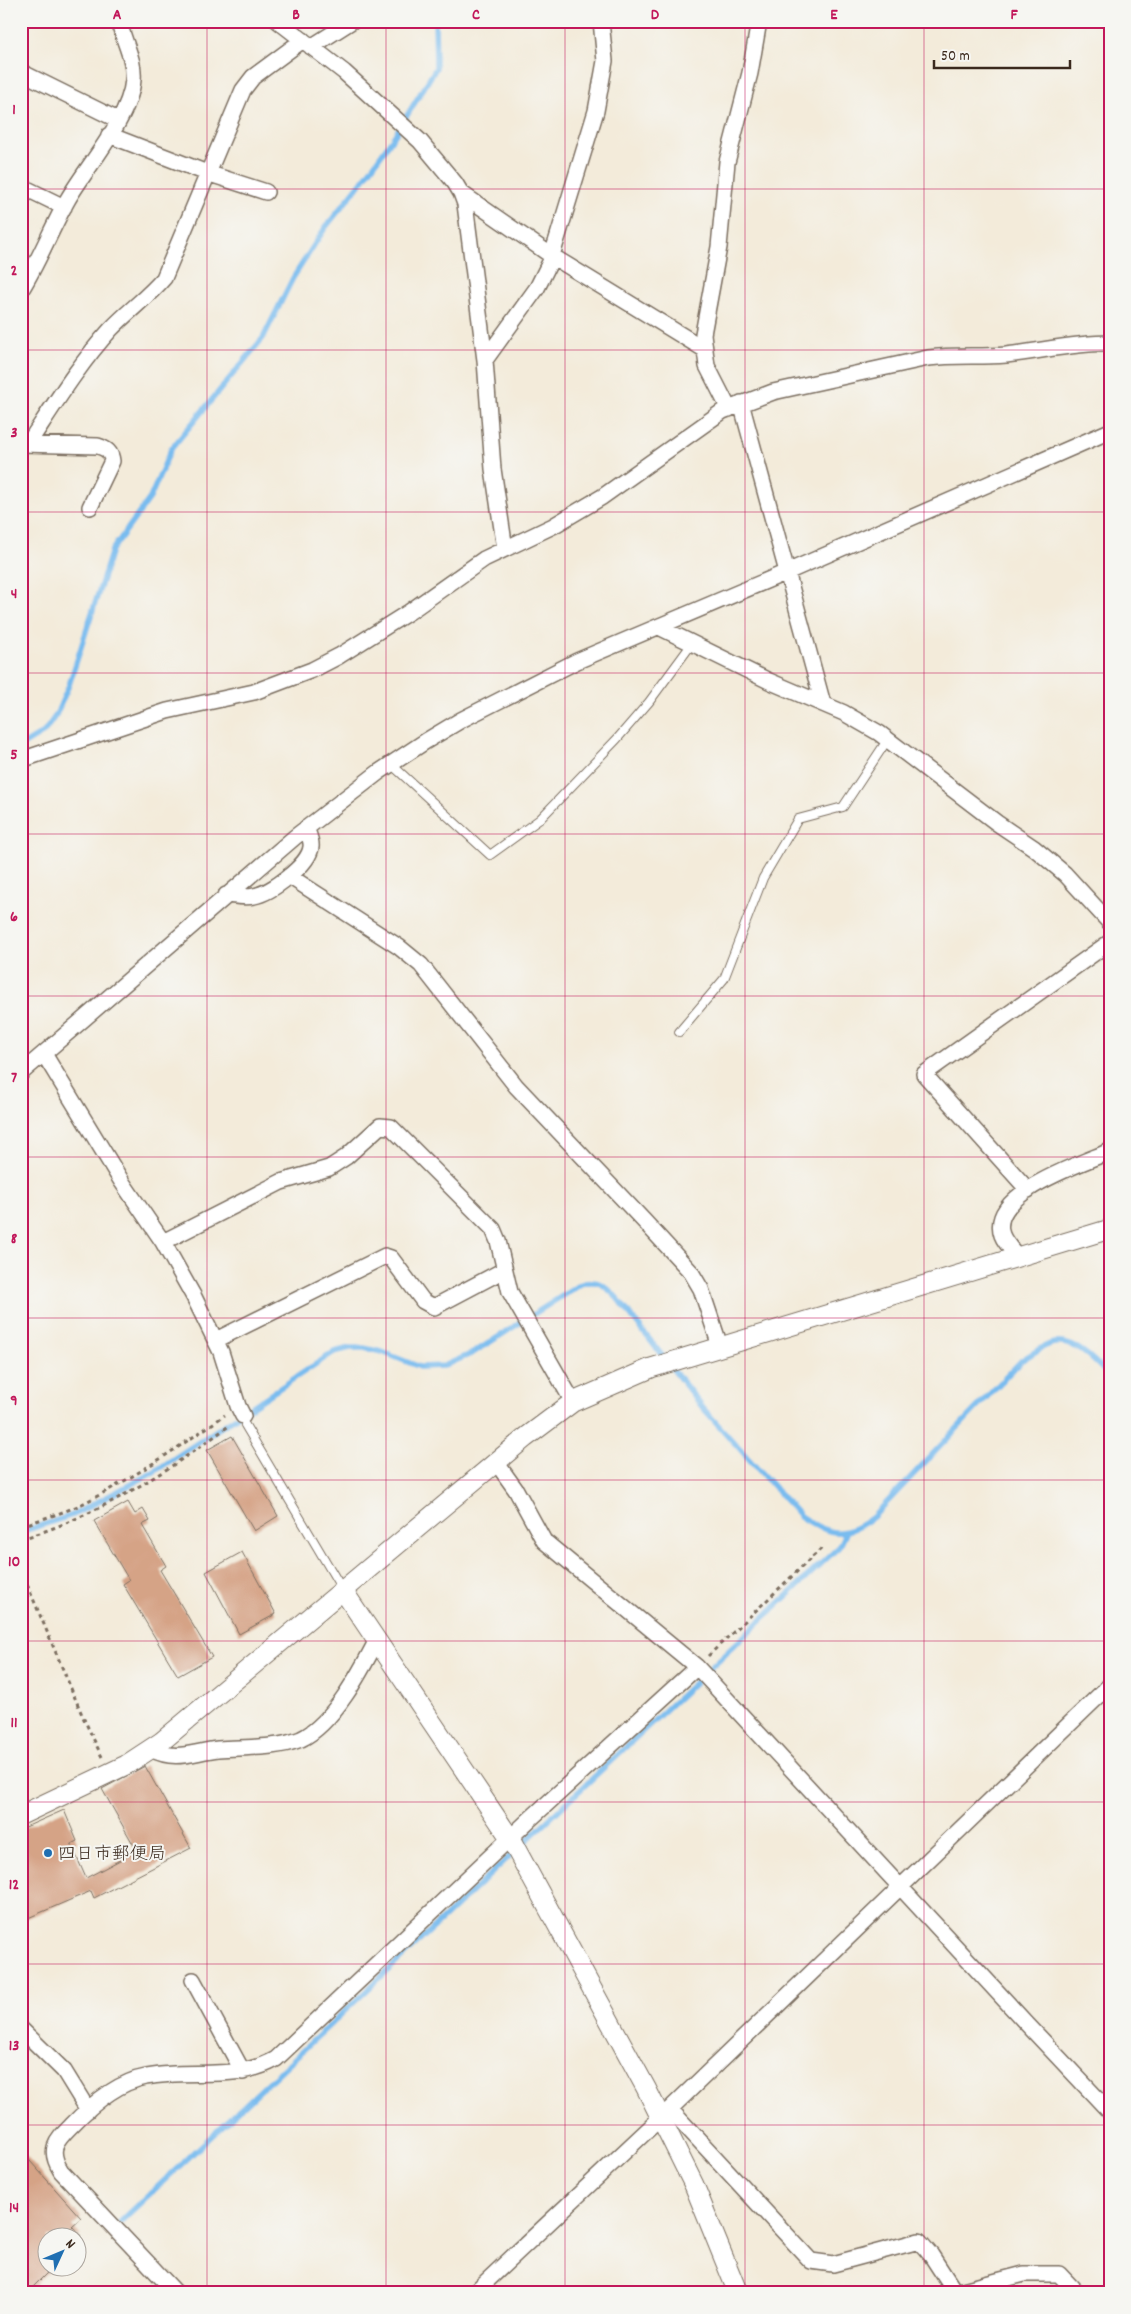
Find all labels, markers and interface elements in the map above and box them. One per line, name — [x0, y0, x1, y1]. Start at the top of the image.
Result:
text: A — [113, 4, 122, 27]
text: B — [292, 4, 300, 27]
text: C — [472, 4, 480, 27]
text: D — [651, 4, 660, 27]
text: E — [830, 4, 838, 27]
text: F — [1010, 4, 1018, 27]
scale bar — [934, 38, 1070, 70]
text: 50 m — [941, 46, 970, 68]
text: 1 — [12, 99, 16, 122]
text: 2 — [11, 260, 18, 283]
text: 3 — [10, 422, 18, 445]
text: 4 — [11, 583, 17, 606]
text: 5 — [10, 744, 18, 767]
text: 6 — [10, 906, 18, 929]
text: 7 — [11, 1067, 17, 1090]
text: 8 — [11, 1228, 18, 1251]
text: 9 — [10, 1390, 18, 1413]
text: 10 — [8, 1551, 20, 1574]
text: 11 — [10, 1712, 18, 1735]
place label: 四日市郵便局 — [58, 1843, 166, 1868]
marker: 四日市郵便局 — [42, 1847, 54, 1859]
text: 12 — [9, 1874, 19, 1897]
text: 13 — [9, 2035, 19, 2058]
text: 14 — [9, 2197, 19, 2220]
north arrow — [38, 2226, 88, 2276]
text: N — [60, 2235, 80, 2254]

